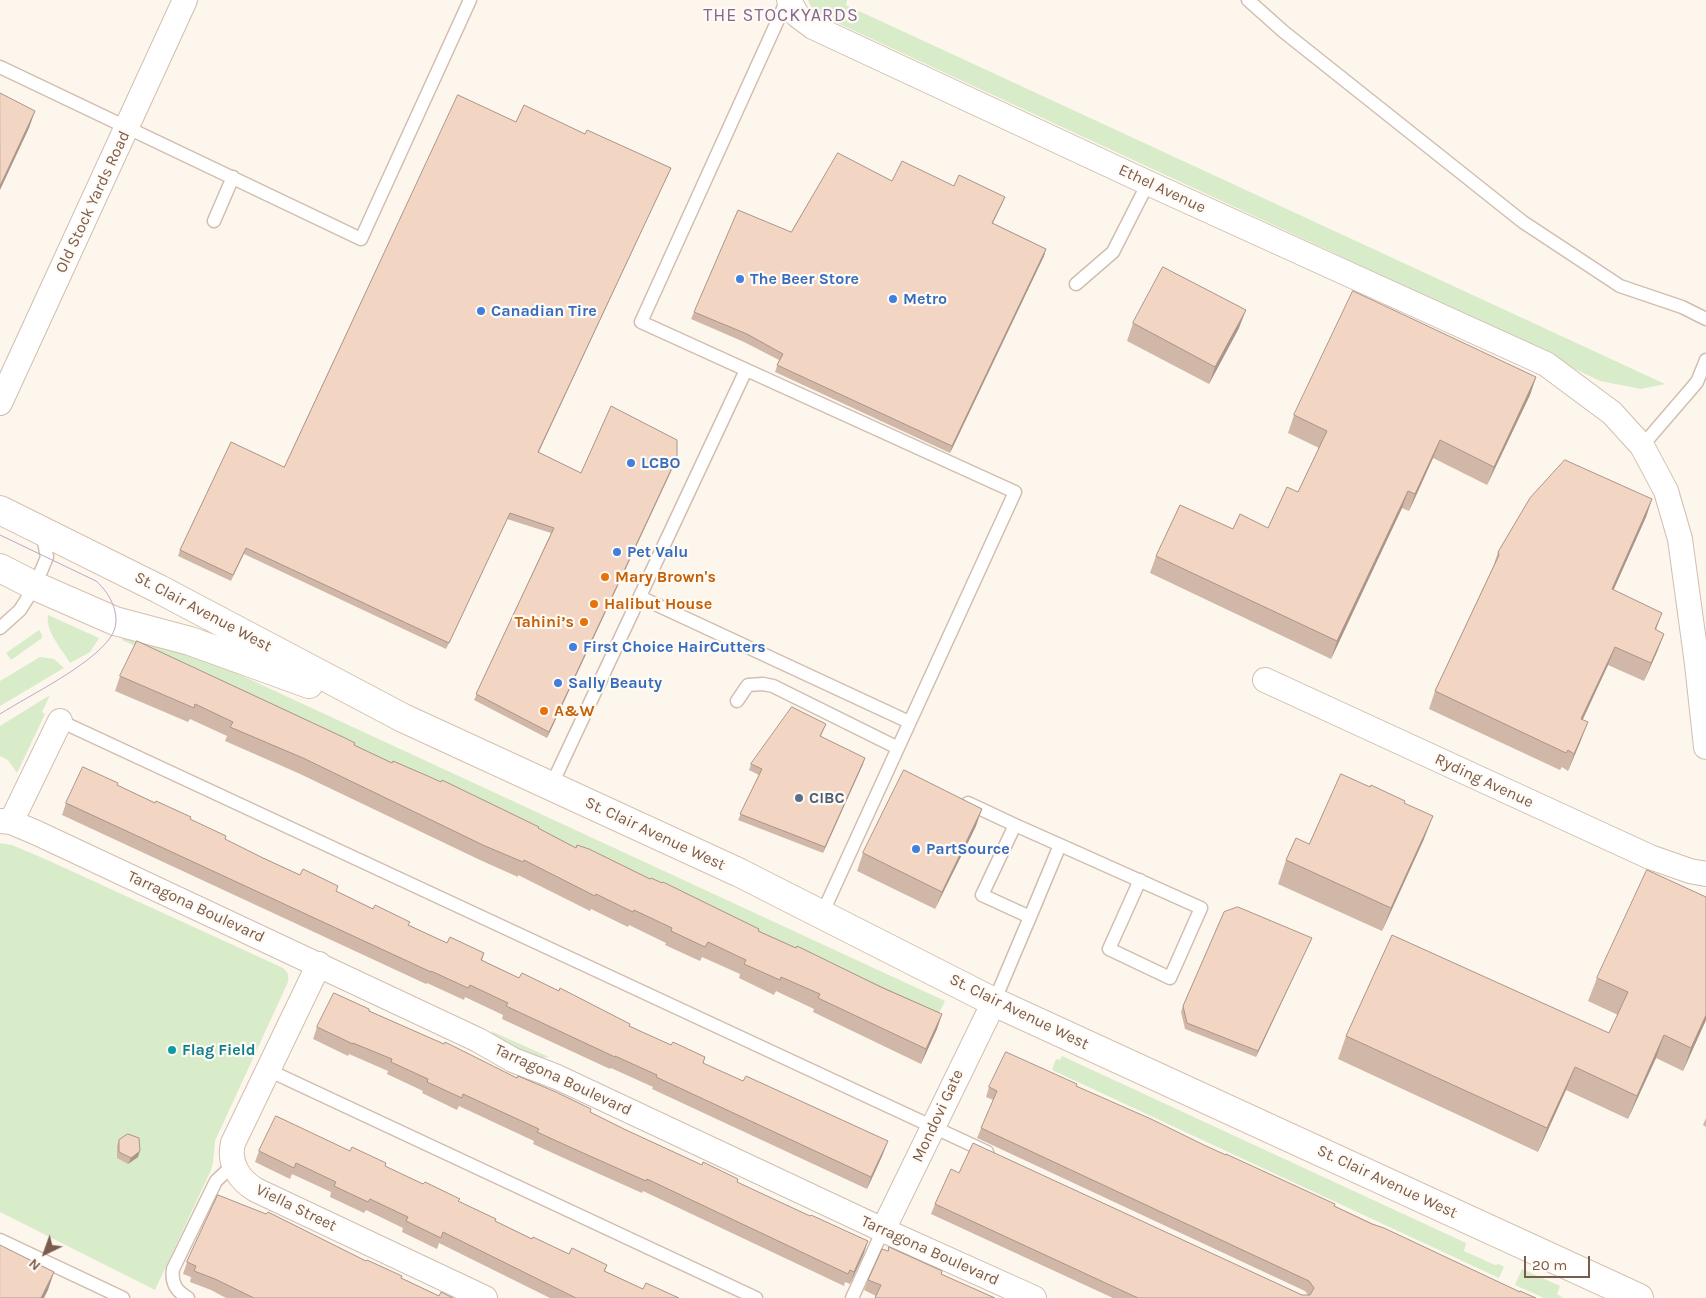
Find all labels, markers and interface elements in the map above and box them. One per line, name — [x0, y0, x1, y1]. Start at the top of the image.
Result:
district label: THE STOCKYARDS — [701, 5, 861, 27]
street label: Old Stock Yards Road — [52, 128, 134, 276]
street label: Ethel Avenue — [1115, 160, 1209, 218]
place label: The Beer Store — [750, 269, 859, 289]
marker: The Beer Store — [734, 273, 746, 285]
place label: Metro — [903, 289, 947, 309]
marker: Metro — [887, 293, 899, 305]
place label: Canadian Tire — [491, 301, 597, 321]
marker: Canadian Tire — [475, 305, 487, 317]
place label: LCBO — [641, 453, 680, 473]
marker: LCBO — [625, 457, 637, 469]
place label: Pet Valu — [627, 542, 688, 562]
marker: Pet Valu — [611, 546, 623, 558]
place label: Mary Brown's — [615, 567, 716, 587]
street label: St. Clair Avenue West — [131, 568, 275, 656]
marker: Mary Brown's — [599, 571, 611, 583]
place label: Halibut House — [604, 594, 712, 614]
marker: Halibut House — [588, 598, 600, 610]
place label: Tahini’s — [514, 612, 574, 632]
marker: Tahini’s — [578, 616, 590, 628]
place label: First Choice HairCutters — [583, 637, 766, 657]
marker: First Choice HairCutters — [567, 641, 579, 653]
place label: Sally Beauty — [568, 673, 662, 693]
marker: Sally Beauty — [552, 677, 564, 689]
place label: A&W — [554, 701, 595, 721]
marker: A&W — [538, 705, 550, 717]
street label: Ryding Avenue — [1432, 750, 1536, 812]
place label: CIBC — [809, 788, 845, 808]
marker: CIBC — [793, 792, 805, 804]
street label: St. Clair Avenue West — [582, 793, 728, 875]
place label: PartSource — [926, 839, 1010, 859]
marker: PartSource — [910, 843, 922, 855]
street label: Tarragona Boulevard — [124, 867, 268, 947]
street label: St. Clair Avenue West — [946, 970, 1092, 1054]
place label: Flag Field — [182, 1040, 256, 1060]
street label: Tarragona Boulevard — [491, 1040, 635, 1120]
marker: Flag Field — [166, 1044, 178, 1056]
street label: Mondovi Gate — [908, 1067, 968, 1165]
street label: St. Clair Avenue West — [1314, 1141, 1460, 1223]
street label: Viella Street — [252, 1180, 340, 1236]
street label: Tarragona Boulevard — [858, 1212, 1002, 1290]
north arrow — [20, 1228, 70, 1278]
scale bar — [1526, 1246, 1592, 1278]
text: N — [25, 1255, 44, 1274]
text: 20 m — [1532, 1256, 1567, 1274]

